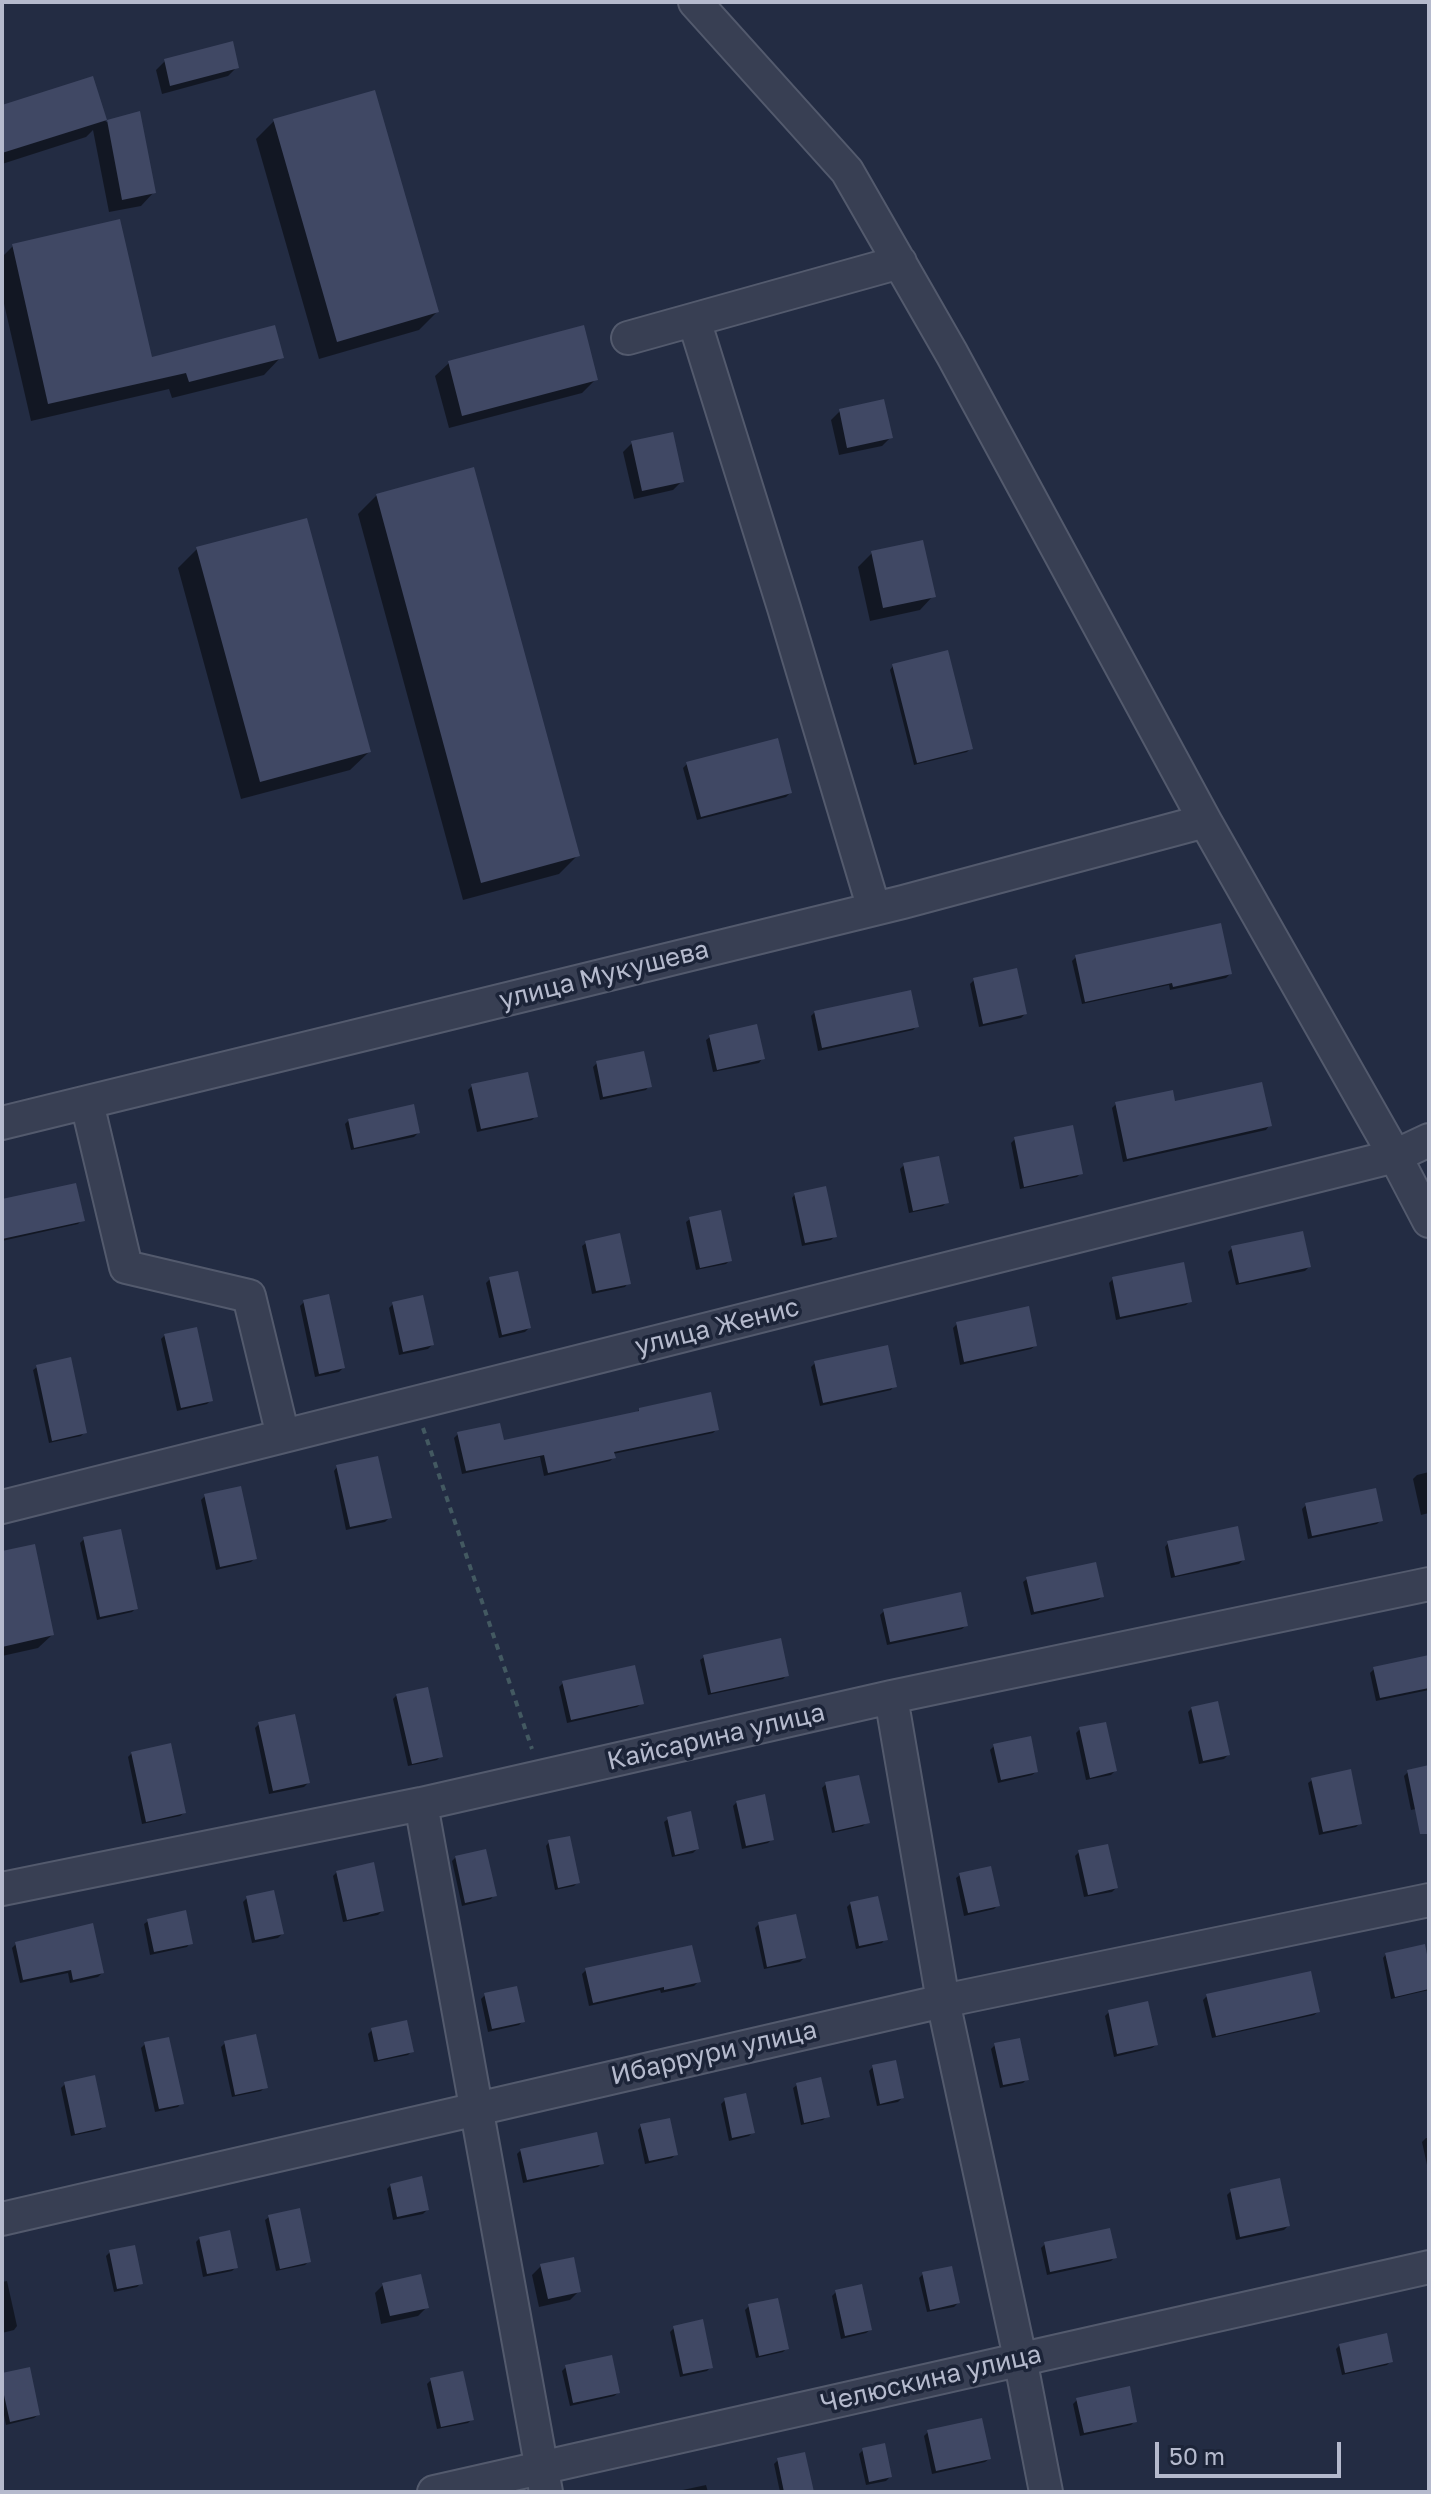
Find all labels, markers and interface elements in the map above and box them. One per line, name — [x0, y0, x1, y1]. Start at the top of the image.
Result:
street label: улица Мукушева — [496, 934, 712, 1016]
street label: улица Женис — [632, 1292, 802, 1362]
street label: Кайсарина улица — [604, 1697, 828, 1777]
street label: Ибаррури улица — [608, 2014, 820, 2092]
street label: Челюскина улица — [817, 2338, 1045, 2420]
scale bar — [1159, 2426, 1345, 2476]
text: 50 m — [1169, 2441, 1225, 2470]

